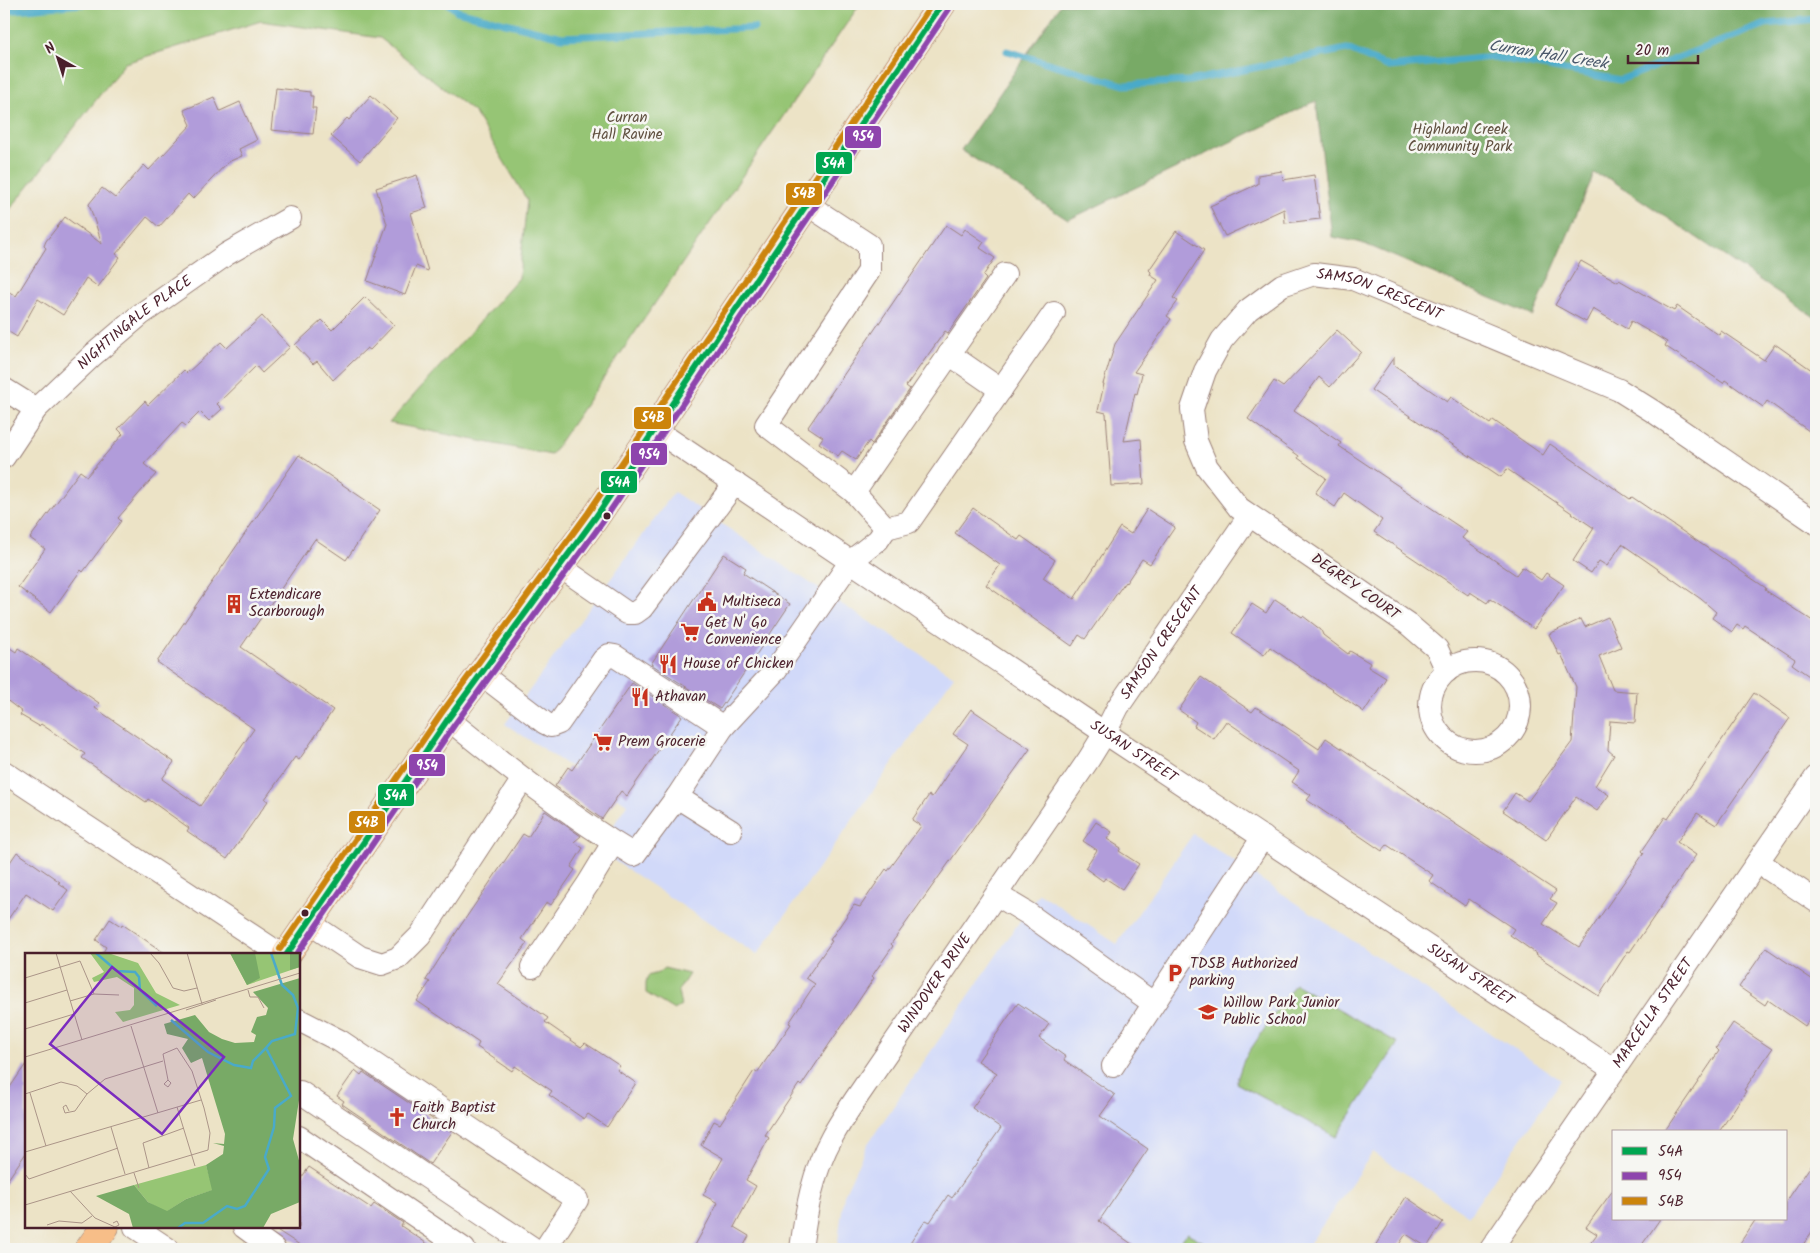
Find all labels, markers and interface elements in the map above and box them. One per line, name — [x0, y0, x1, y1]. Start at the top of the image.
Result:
north arrow — [32, 32, 82, 82]
scale bar — [1628, 32, 1698, 64]
water label: Curran Hall Creek — [1487, 33, 1611, 77]
text: N — [40, 37, 61, 60]
text: 20 m — [1635, 39, 1669, 63]
park label: Curran Hall Ravine — [592, 106, 663, 147]
park label: Highland Creek Community Park — [1408, 118, 1513, 159]
line badge: 954 — [844, 125, 882, 149]
text: 954 — [852, 126, 874, 148]
line badge: 54A — [815, 151, 853, 175]
text: 54A — [821, 153, 846, 175]
line badge: 54B — [785, 182, 823, 206]
text: 54B — [791, 183, 816, 205]
street label: SAMSON CRESCENT — [1315, 262, 1448, 328]
street label: NIGHTINGALE PLACE — [72, 269, 198, 376]
line badge: 54B — [633, 406, 672, 430]
text: 54B — [640, 407, 665, 429]
line badge: 954 — [630, 442, 668, 466]
text: 954 — [638, 444, 660, 466]
line badge: 54A — [600, 470, 638, 494]
text: 54A — [606, 472, 631, 494]
unlabelled marker — [602, 511, 612, 521]
street label: DEGREY COURT — [1306, 547, 1406, 628]
street label: SAMSON CRESCENT — [1114, 580, 1210, 705]
place label: Extendicare Scarborough — [249, 583, 324, 624]
place label: Multiseca — [722, 590, 781, 614]
public building icon: Multiseca — [696, 591, 718, 613]
building icon: Extendicare Scarborough — [223, 593, 245, 615]
place label: Get N' Go Convenience — [705, 611, 782, 652]
supermarket icon: Get N' Go Convenience — [679, 621, 701, 643]
place label: House of Chicken — [683, 652, 794, 676]
restaurant icon: House of Chicken — [657, 653, 679, 675]
place label: Athavan — [655, 685, 706, 709]
restaurant icon: Athavan — [629, 686, 651, 708]
street label: SUSAN STREET — [1085, 714, 1184, 791]
place label: Prem Grocerie — [618, 730, 706, 754]
supermarket icon: Prem Grocerie — [592, 731, 614, 753]
line badge: 954 — [408, 753, 446, 777]
text: 954 — [416, 755, 438, 777]
line badge: 54A — [377, 783, 415, 807]
text: 54A — [383, 785, 408, 807]
line badge: 54B — [348, 810, 386, 834]
text: 54B — [354, 812, 379, 834]
unlabelled marker — [300, 908, 310, 918]
street label: WINDOVER DRIVE — [892, 927, 979, 1038]
street label: SUSAN STREET — [1422, 937, 1520, 1014]
place label: TDSB Authorized parking — [1189, 952, 1298, 993]
street label: MARCELLA STREET — [1607, 952, 1701, 1074]
inset map — [25, 953, 300, 1228]
parking icon: TDSB Authorized parking — [1164, 962, 1186, 984]
place label: Willow Park Junior Public School — [1223, 991, 1340, 1032]
school or university icon: Willow Park Junior Public School — [1197, 1001, 1219, 1023]
place label: Faith Baptist Church — [412, 1096, 496, 1137]
church icon: Faith Baptist Church — [386, 1106, 408, 1128]
legend — [1612, 1130, 1788, 1220]
text: 54A — [1658, 1140, 1683, 1164]
text: 954 — [1658, 1164, 1682, 1188]
text: 54B — [1658, 1190, 1684, 1214]

